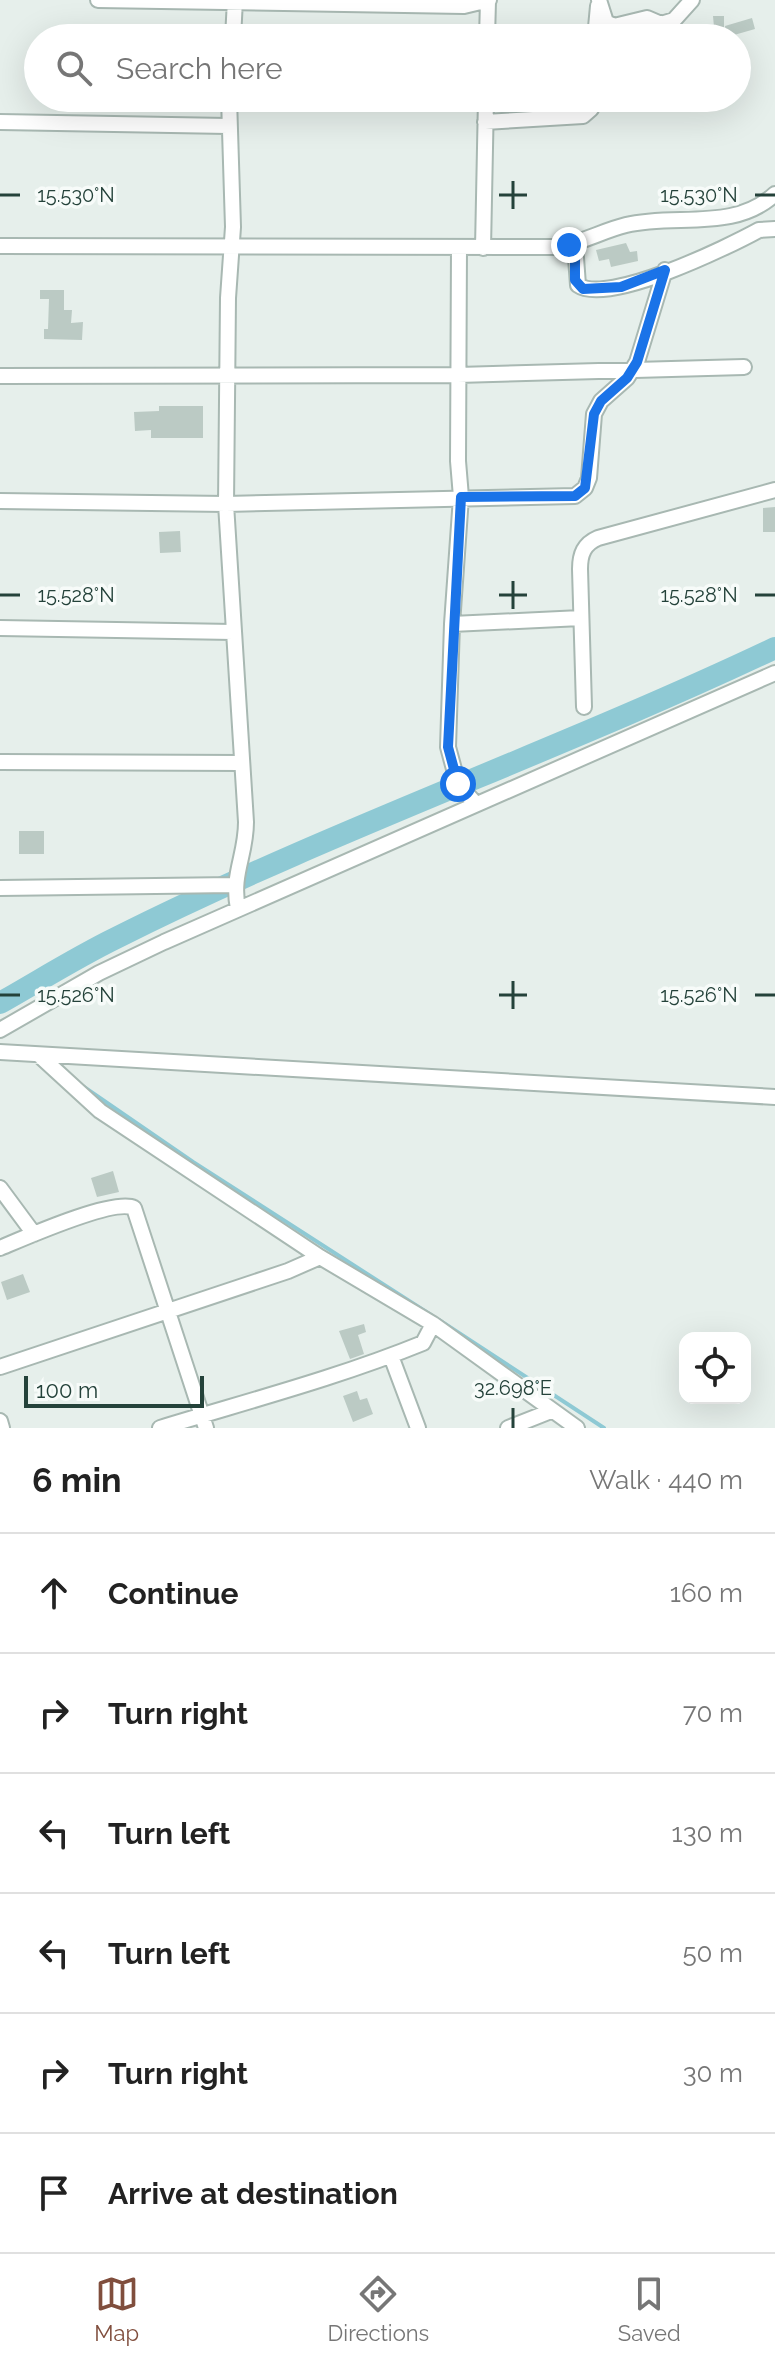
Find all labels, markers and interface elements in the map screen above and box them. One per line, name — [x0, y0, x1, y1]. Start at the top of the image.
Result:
search box — [24, 24, 751, 112]
icon: search — [52, 46, 96, 90]
text: Search here — [116, 51, 283, 86]
text: 15.530°N — [37, 183, 115, 207]
text: 15.530°N — [660, 183, 738, 207]
route end — [551, 227, 587, 263]
text: 15.528°N — [37, 583, 115, 607]
text: 15.528°N — [660, 583, 738, 607]
route start — [440, 766, 476, 802]
text: 15.526°N — [37, 983, 115, 1007]
text: 15.526°N — [660, 983, 738, 1007]
map controls — [679, 1332, 751, 1404]
button: locate — [679, 1332, 751, 1404]
scale bar — [24, 1372, 204, 1408]
text: 32.698°E — [474, 1376, 552, 1400]
text: 100 m — [36, 1377, 98, 1403]
text: 6 min — [32, 1460, 122, 1500]
text: Walk · 440 m — [589, 1465, 743, 1495]
icon: ahead — [32, 1571, 76, 1615]
text: Continue — [108, 1576, 239, 1611]
text: 160 m — [670, 1578, 743, 1608]
icon: right — [32, 1691, 76, 1735]
text: Turn right — [108, 1696, 248, 1731]
text: 70 m — [683, 1698, 743, 1728]
icon: left — [32, 1811, 76, 1855]
text: Turn left — [108, 1816, 230, 1851]
text: 130 m — [672, 1818, 743, 1848]
icon: left — [32, 1931, 76, 1975]
text: Turn left — [108, 1936, 230, 1971]
text: 50 m — [682, 1938, 743, 1968]
icon: right — [32, 2051, 76, 2095]
text: Turn right — [108, 2056, 248, 2091]
text: 30 m — [683, 2058, 743, 2088]
icon: arrive — [32, 2171, 76, 2215]
text: Arrive at destination — [108, 2176, 398, 2211]
tab: Map — [94, 2272, 139, 2346]
tab: Directions — [328, 2272, 429, 2346]
tab: Saved — [618, 2272, 681, 2346]

